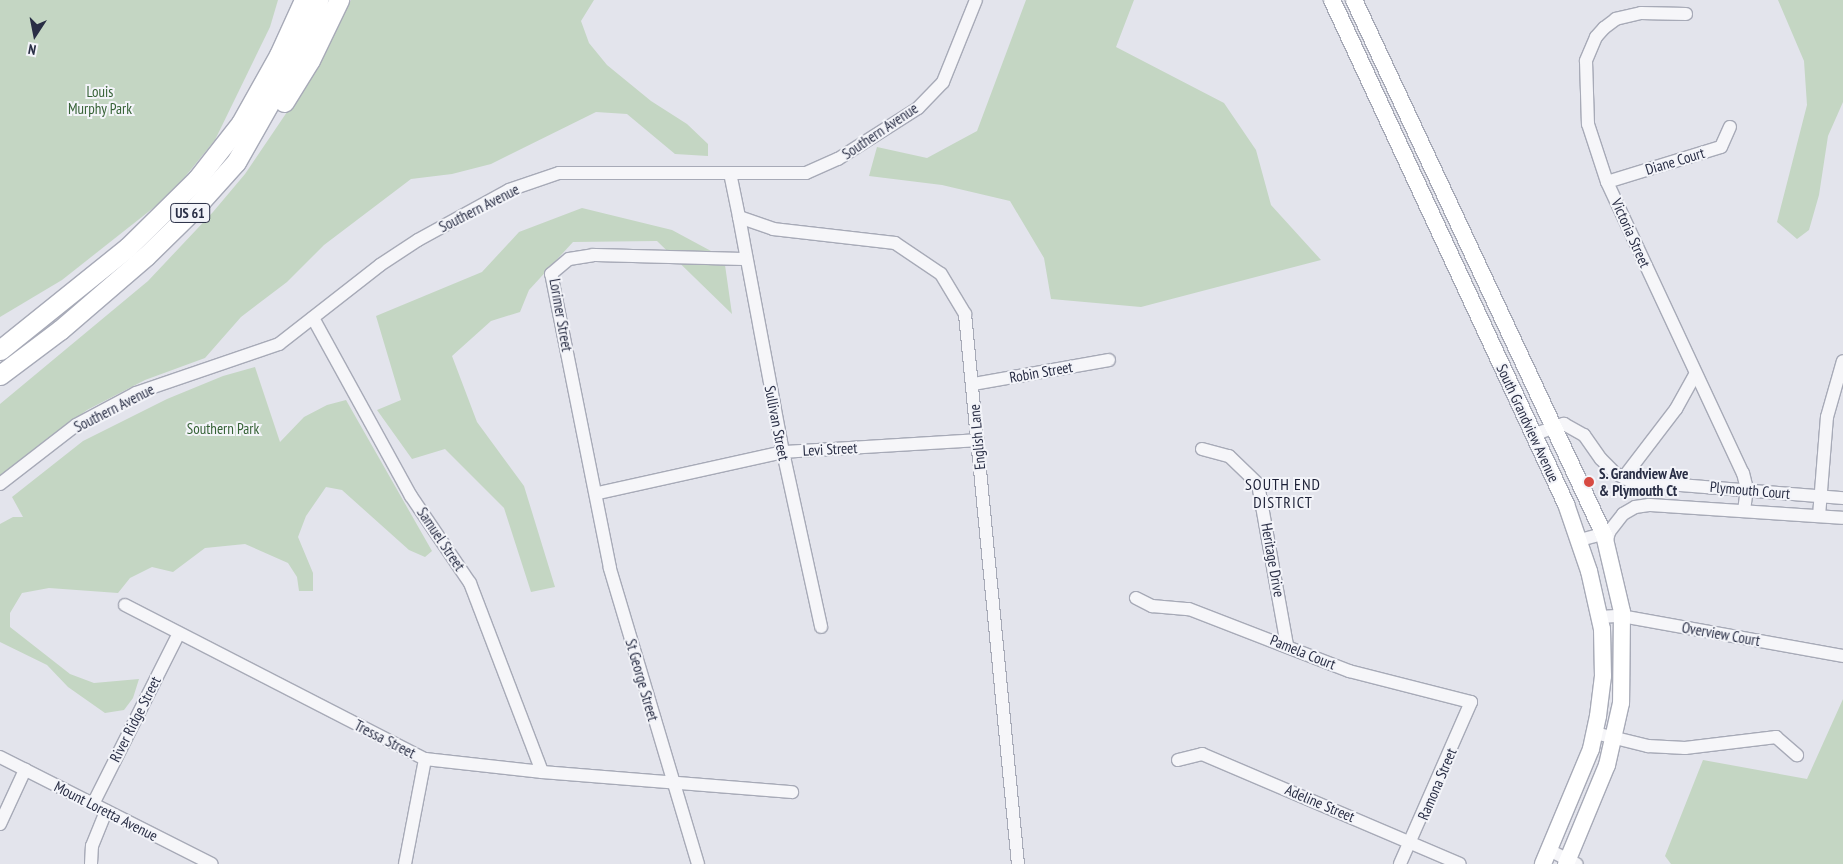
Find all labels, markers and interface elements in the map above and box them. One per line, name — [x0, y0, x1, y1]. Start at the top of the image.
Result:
north arrow — [10, 10, 60, 60]
text: N — [27, 40, 38, 59]
park label: Louis Murphy Park — [68, 82, 132, 117]
street label: Southern Avenue — [838, 99, 922, 163]
street label: Diane Court — [1643, 143, 1707, 179]
street label: Southern Avenue — [436, 180, 522, 236]
street label: Victoria Street — [1608, 196, 1654, 270]
road number: US 61 — [170, 202, 210, 224]
street label: Lorimer Street — [546, 277, 576, 353]
street label: Robin Street — [1008, 358, 1074, 386]
street label: South Grandview Avenue — [1493, 361, 1563, 485]
street label: Southern Avenue — [71, 380, 157, 436]
street label: Sullivan Street — [761, 384, 793, 462]
street label: English Lane — [965, 403, 989, 471]
park label: Southern Park — [187, 420, 259, 438]
street label: Levi Street — [802, 439, 858, 459]
place label: S. Grandview Ave & Plymouth Ct — [1599, 464, 1690, 499]
district label: SOUTH END DISTRICT — [1244, 474, 1322, 512]
marker: S. Grandview Ave & Plymouth Ct — [1583, 476, 1595, 488]
street label: Plymouth Court — [1709, 478, 1791, 502]
street label: Samuel Street — [413, 504, 469, 574]
street label: Heritage Drive — [1258, 522, 1288, 598]
street label: Overview Court — [1680, 618, 1762, 650]
street label: Pamela Court — [1268, 631, 1338, 673]
street label: St George Street — [622, 637, 662, 723]
street label: River Ridge Street — [106, 673, 164, 765]
street label: Tressa Street — [351, 716, 419, 762]
street label: Ramona Street — [1414, 745, 1460, 823]
street label: Mount Loretta Avenue — [51, 777, 161, 845]
street label: Adeline Street — [1283, 780, 1357, 826]

